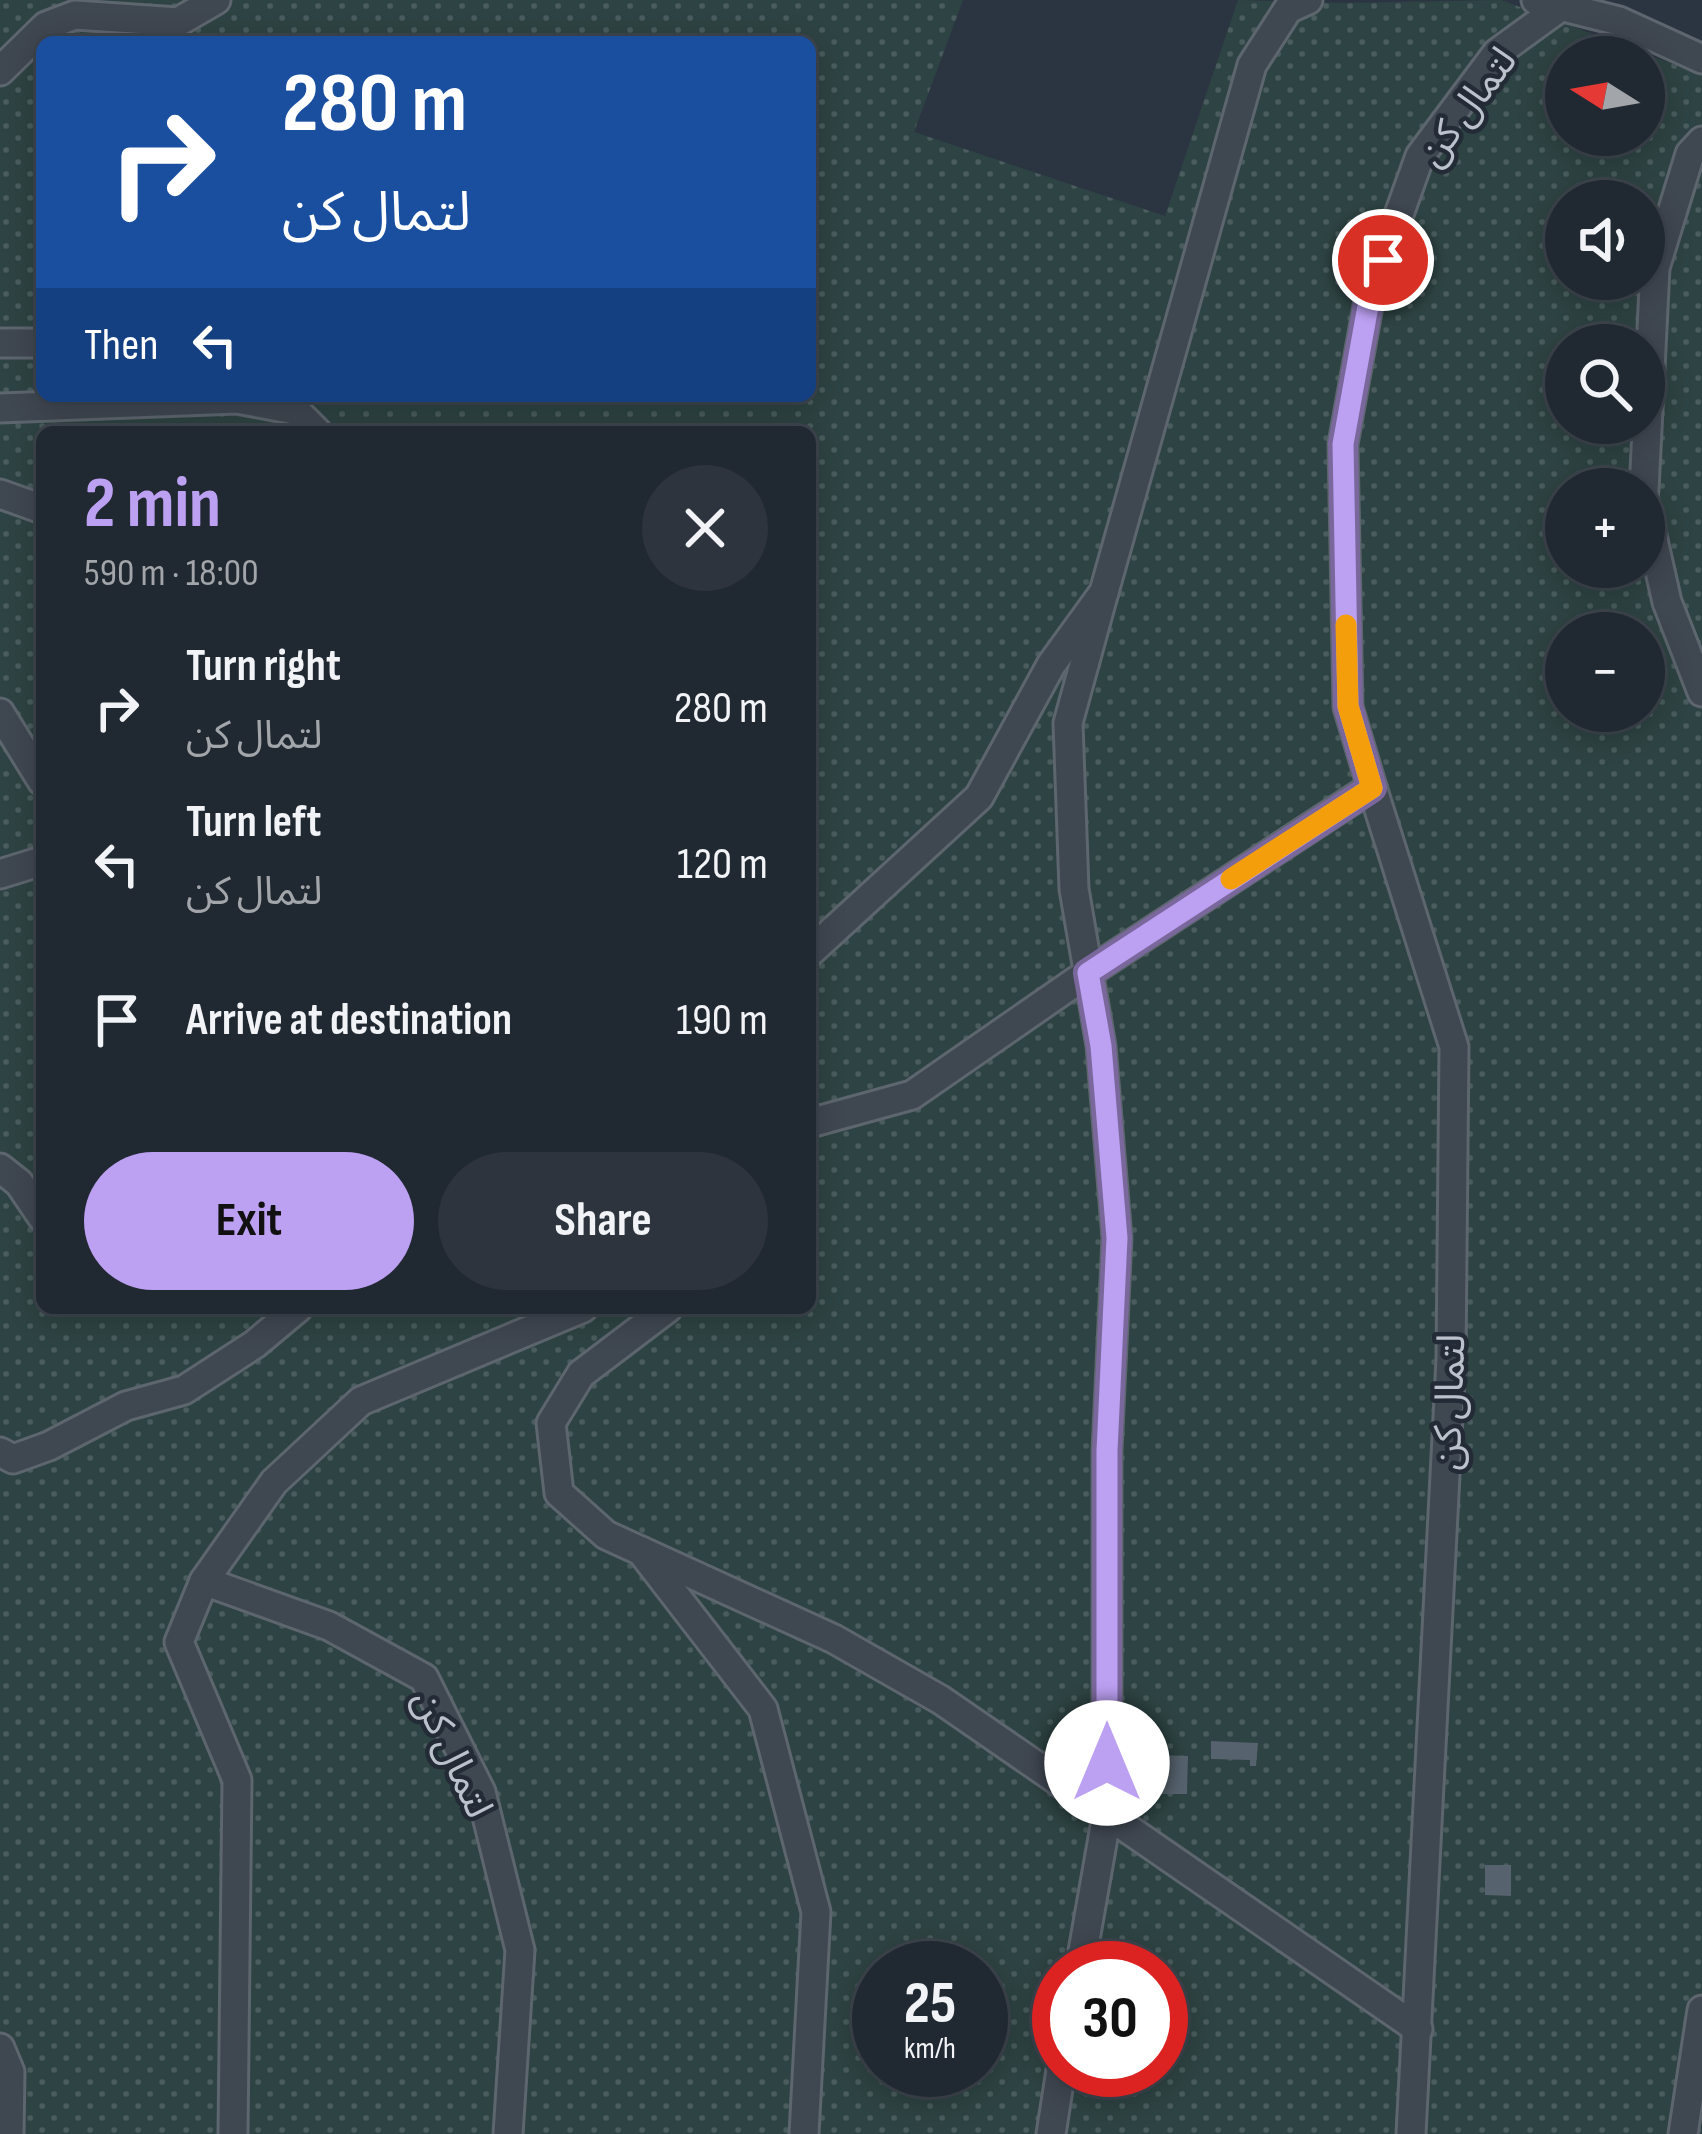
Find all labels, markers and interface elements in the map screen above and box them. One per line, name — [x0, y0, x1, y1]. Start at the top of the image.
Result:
north arrow — [1545, 36, 1665, 156]
map controls — [1545, 36, 1665, 732]
street label: لتمال کن — [1408, 39, 1528, 176]
text: 280 m — [282, 54, 467, 155]
icon: right — [84, 84, 240, 240]
button: sound — [1545, 180, 1665, 300]
text: لتمال کن — [282, 181, 471, 246]
pin — [1332, 209, 1434, 311]
icon: arrive — [1350, 227, 1416, 293]
icon: left — [182, 312, 248, 378]
text: Then — [84, 318, 158, 373]
button: search — [1545, 324, 1665, 444]
text: 2 min — [84, 461, 221, 548]
button: close — [642, 465, 768, 591]
button: + — [1545, 468, 1665, 588]
text: 590 m · 18:00 — [84, 550, 259, 597]
button: − — [1545, 612, 1665, 732]
text: Turn right — [186, 639, 341, 694]
icon: right — [84, 675, 150, 741]
text: 280 m — [674, 681, 768, 736]
text: لتمال کن — [186, 713, 322, 760]
text: Turn left — [186, 795, 321, 850]
icon: left — [84, 831, 150, 897]
text: 120 m — [677, 837, 768, 892]
text: لتمال کن — [186, 869, 322, 916]
icon: arrive — [84, 987, 150, 1053]
text: Arrive at destination — [186, 993, 512, 1048]
text: 190 m — [676, 993, 768, 1048]
button: Exit — [84, 1152, 414, 1290]
button: Share — [438, 1152, 768, 1290]
street label: لتمال کن — [1425, 1333, 1476, 1471]
street label: لتمال کن — [402, 1682, 502, 1826]
position arrow — [1044, 1700, 1170, 1826]
speed limit sign: 30 — [1032, 1941, 1188, 2097]
text: 25 — [904, 1968, 956, 2040]
text: km/h — [904, 2031, 956, 2067]

